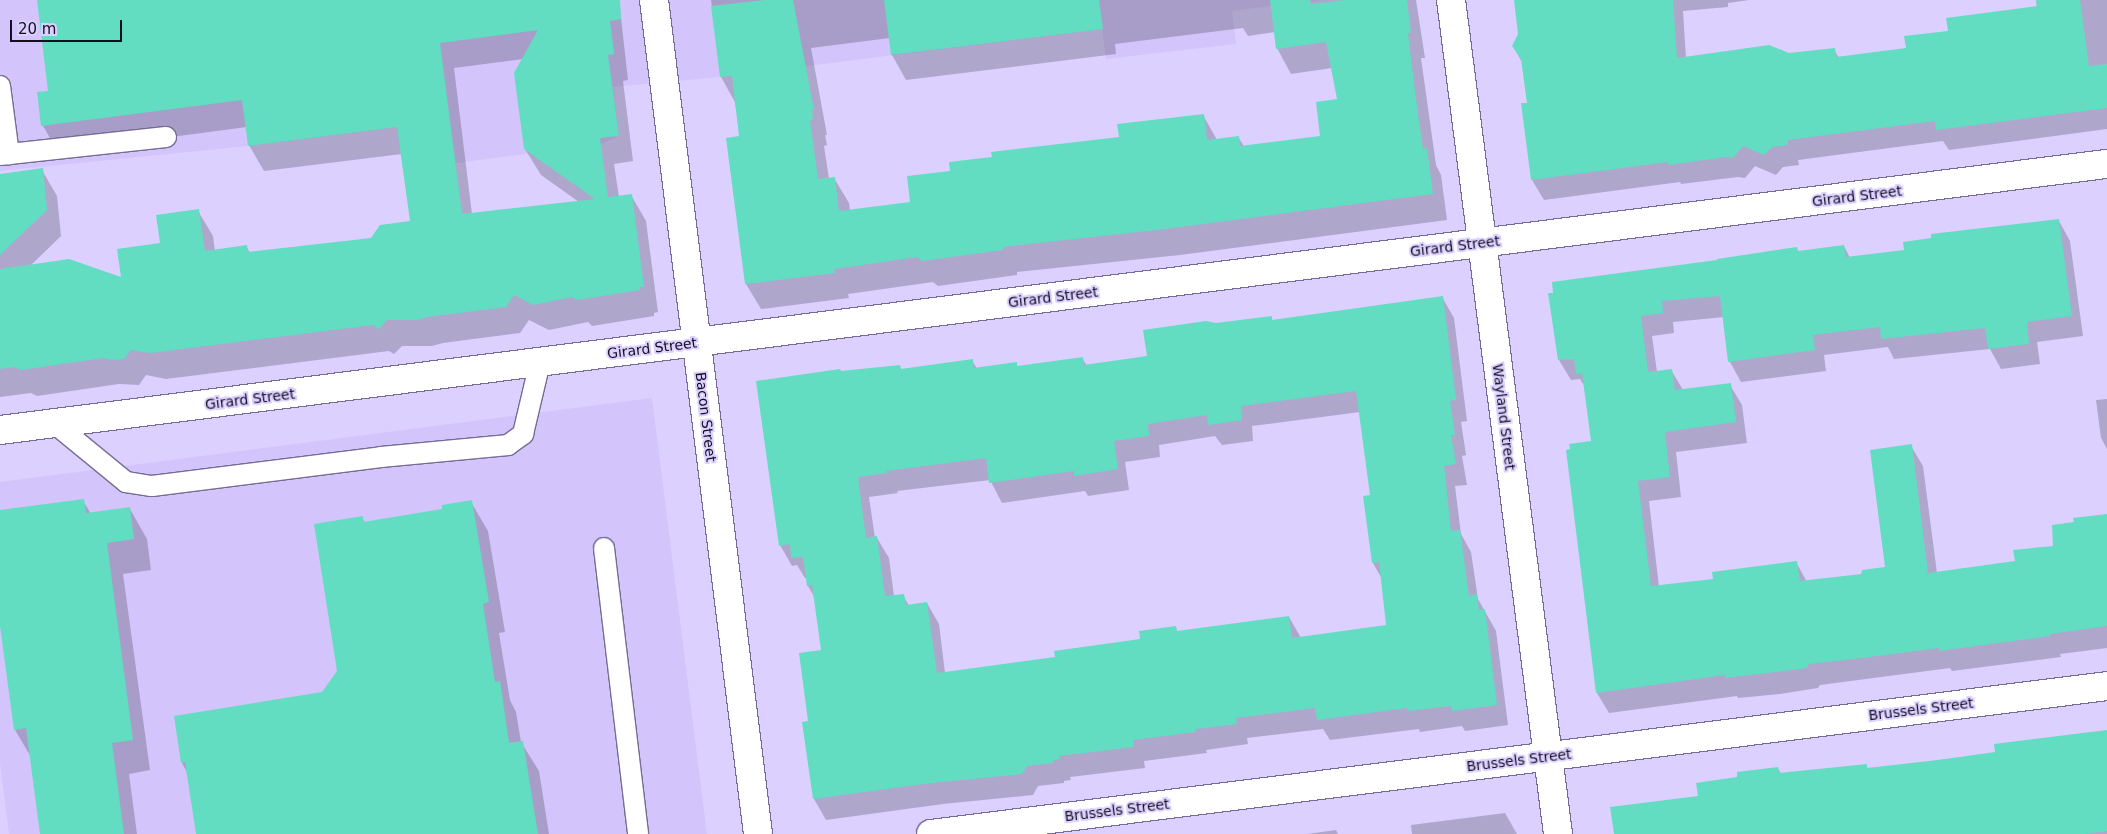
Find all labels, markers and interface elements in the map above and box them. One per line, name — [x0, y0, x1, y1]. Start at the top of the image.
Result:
scale bar — [12, 10, 125, 42]
text: 20 m — [18, 20, 56, 38]
street label: Girard Street — [1811, 182, 1903, 210]
street label: Girard Street — [1409, 232, 1501, 260]
street label: Girard Street — [1007, 283, 1099, 311]
street label: Girard Street — [606, 334, 698, 362]
street label: Wayland Street — [1489, 363, 1519, 471]
street label: Bacon Street — [692, 371, 720, 463]
street label: Girard Street — [204, 385, 296, 413]
street label: Brussels Street — [1868, 694, 1974, 724]
street label: Brussels Street — [1466, 745, 1572, 775]
street label: Brussels Street — [1064, 795, 1170, 825]

